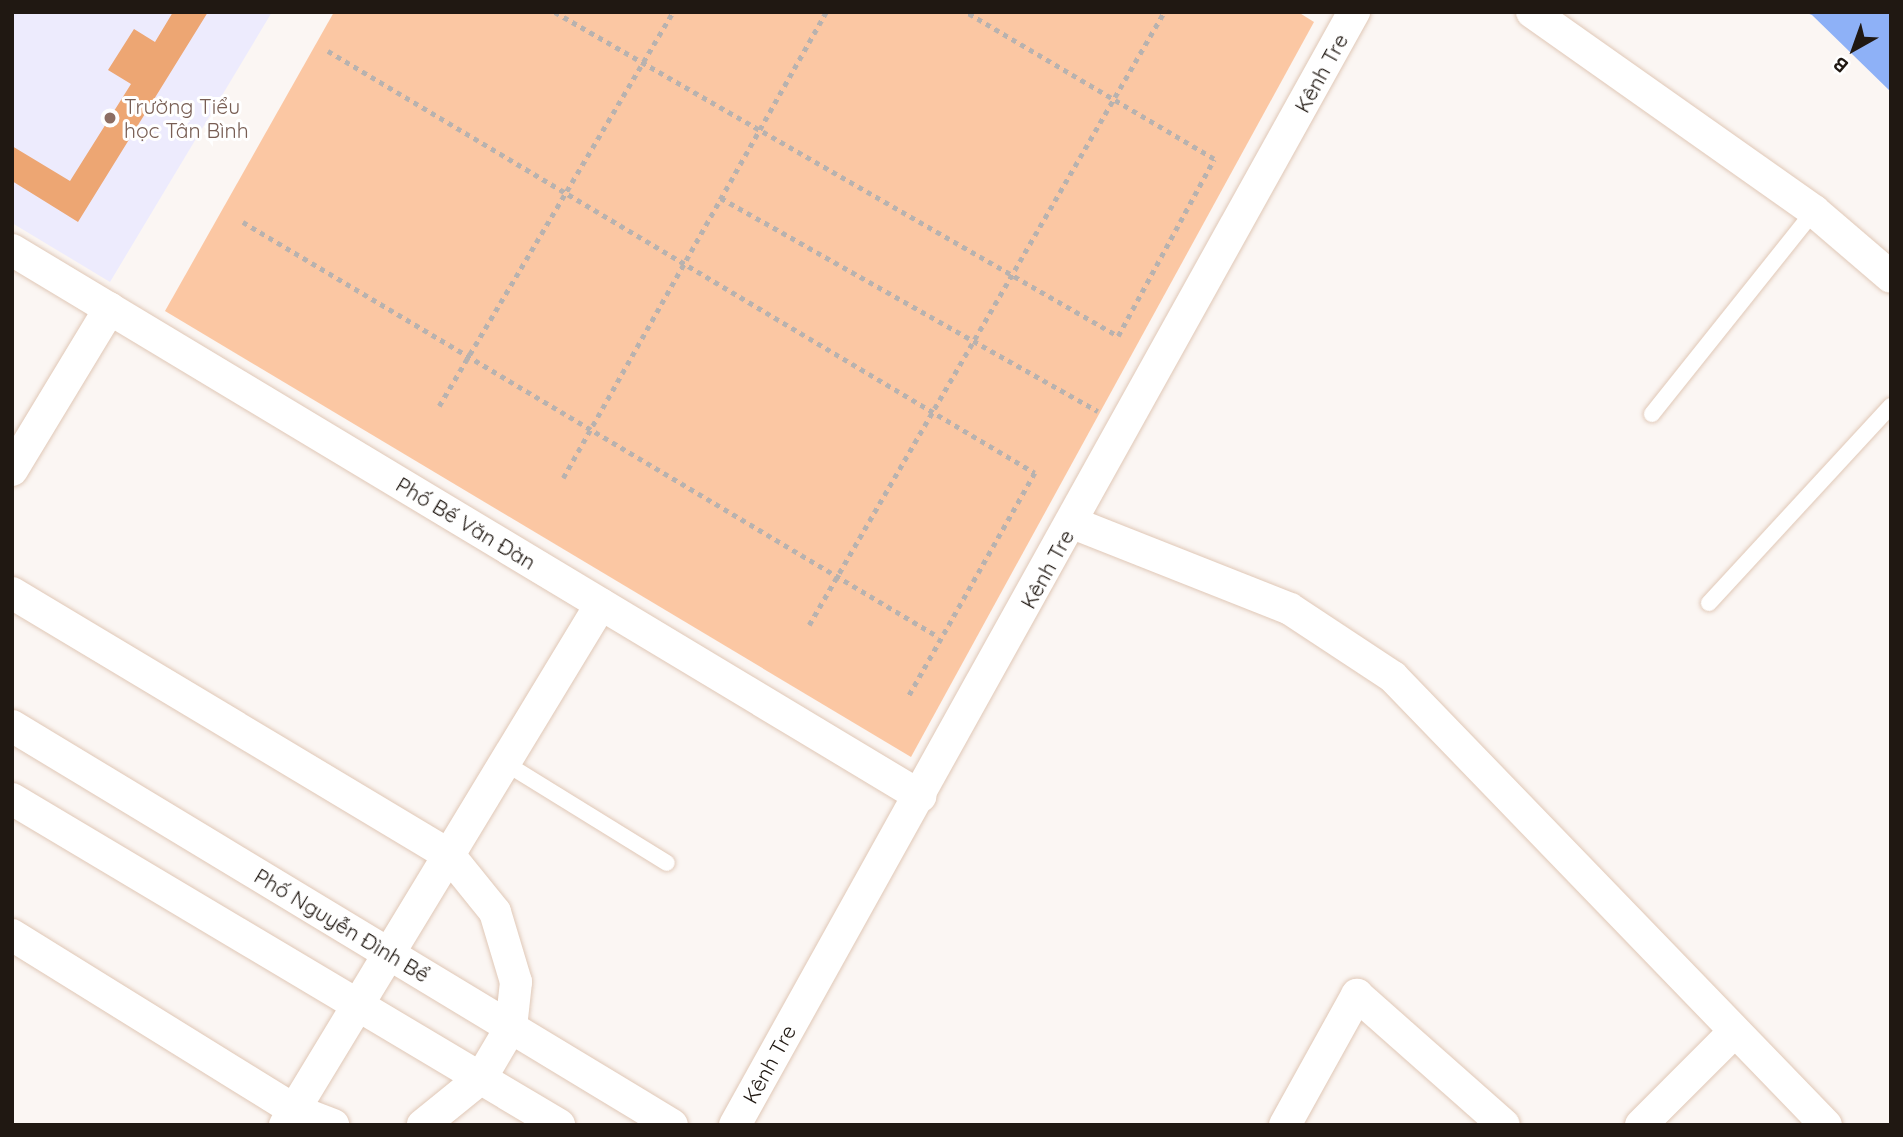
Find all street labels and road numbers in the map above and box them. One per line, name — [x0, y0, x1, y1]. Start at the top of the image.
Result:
street label: Kênh Tre — [1289, 29, 1353, 117]
street label: Phố Bế Văn Đàn — [392, 471, 540, 575]
street label: Kênh Tre — [1015, 525, 1079, 613]
street label: Phố Nguyễn Đình Bể — [250, 863, 434, 987]
street label: Kênh Tre — [737, 1020, 801, 1108]

